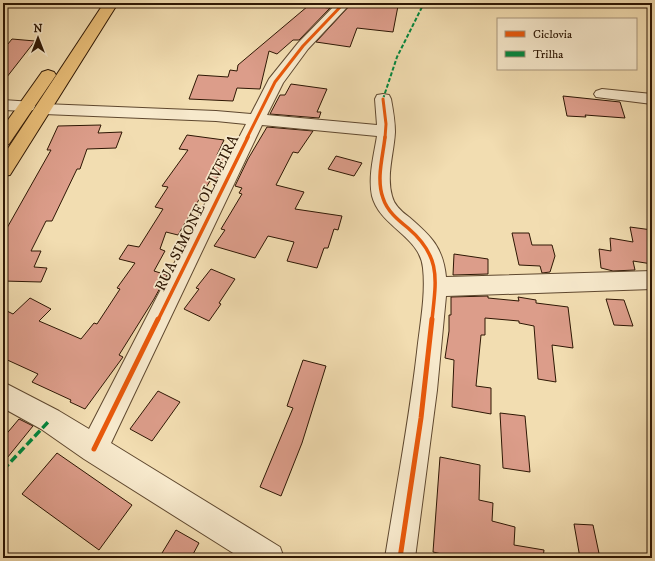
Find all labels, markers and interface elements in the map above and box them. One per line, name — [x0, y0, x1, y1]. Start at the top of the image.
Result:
north arrow — [18, 18, 58, 58]
legend — [497, 18, 637, 70]
text: N — [33, 22, 43, 36]
text: Ciclovia — [533, 27, 573, 42]
text: Trilha — [533, 47, 564, 62]
street label: RUA SIMONE OLIVEIRA — [151, 131, 243, 294]

